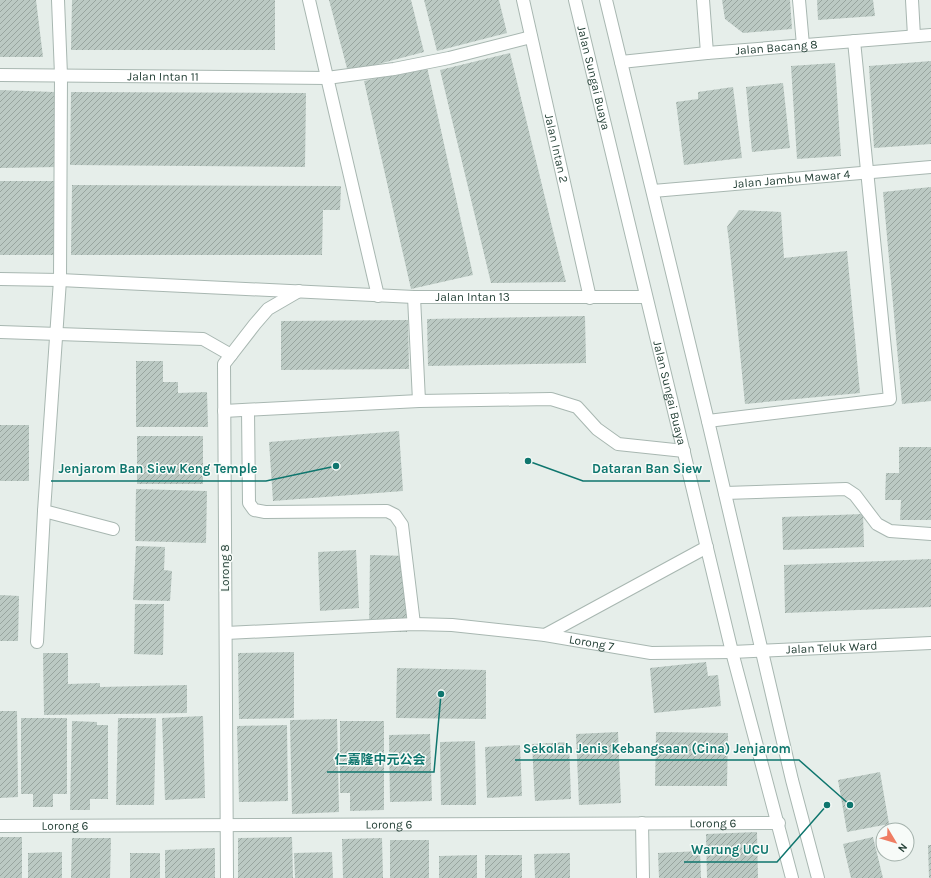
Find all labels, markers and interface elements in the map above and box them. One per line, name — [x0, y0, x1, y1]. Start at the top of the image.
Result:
street label: Jalan Sungai Buaya — [574, 24, 613, 131]
street label: Jalan Bacang 8 — [735, 37, 818, 58]
street label: Jalan Intan 11 — [127, 69, 199, 84]
street label: Jalan Intan 2 — [542, 112, 571, 184]
street label: Jalan Jambu Mawar 4 — [732, 167, 851, 191]
street label: Jalan Intan 13 — [435, 290, 510, 304]
street label: Jalan Sungai Buaya — [650, 339, 689, 446]
callout: Jenjarom Ban Siew Keng Temple — [51, 456, 266, 481]
callout: Dataran Ban Siew — [583, 456, 710, 481]
text: Jenjarom Ban Siew Keng Temple — [59, 461, 258, 476]
text: Dataran Ban Siew — [592, 461, 702, 476]
street label: Lorong 8 — [218, 544, 232, 592]
street label: Lorong 7 — [568, 632, 616, 654]
street label: Jalan Teluk Ward — [786, 638, 878, 657]
callout: Sekolah Jenis Kebangsaan (Cina) Jenjarom — [515, 735, 799, 760]
text: Sekolah Jenis Kebangsaan (Cina) Jenjarom — [523, 741, 791, 756]
callout: 仁嘉隆中元公会 — [327, 747, 434, 772]
text: 仁嘉隆中元公会 — [334, 752, 426, 767]
street label: Lorong 6 — [690, 816, 737, 830]
street label: Lorong 6 — [366, 817, 413, 832]
street label: Lorong 6 — [42, 819, 89, 833]
north arrow — [875, 822, 915, 862]
callout: Warung UCU — [684, 837, 777, 862]
text: N — [895, 841, 910, 855]
text: Warung UCU — [691, 842, 769, 857]

